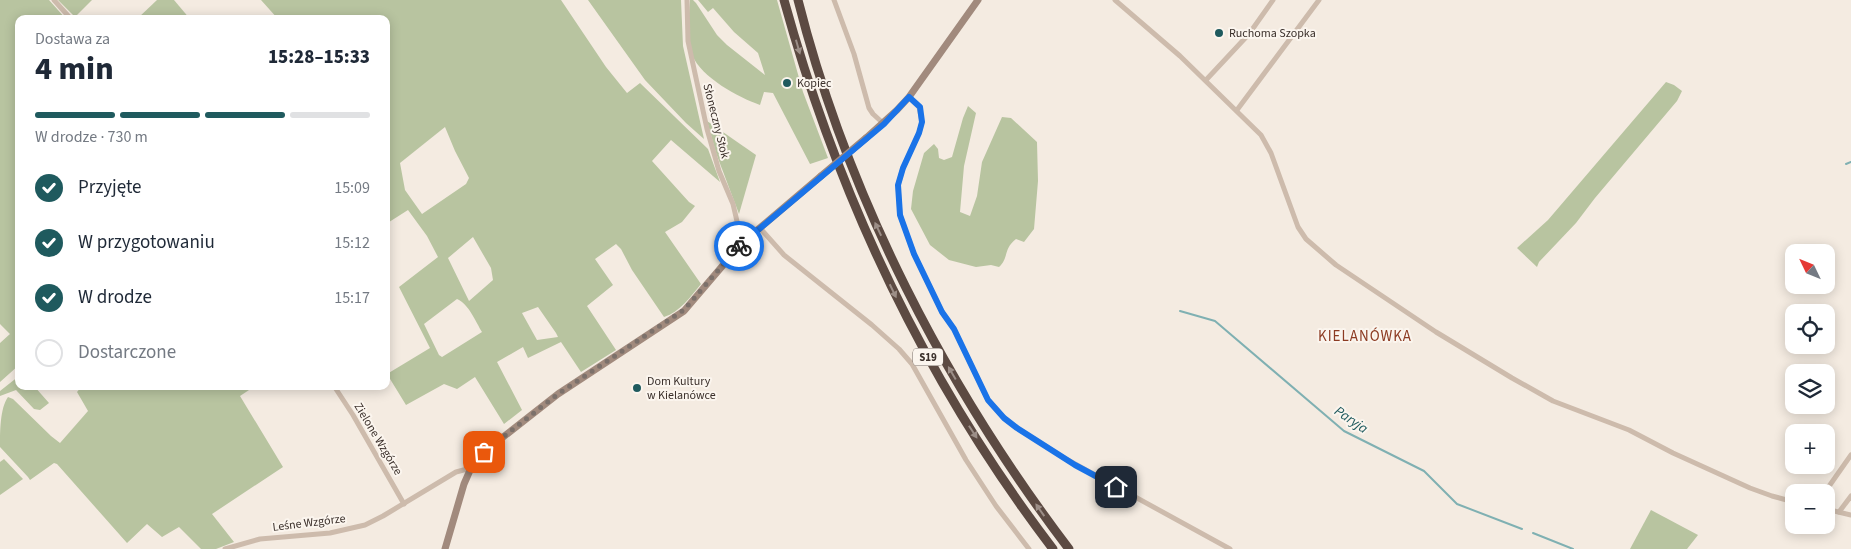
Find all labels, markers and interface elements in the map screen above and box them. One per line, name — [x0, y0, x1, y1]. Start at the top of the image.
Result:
place label: Ruchoma Szopka — [1229, 25, 1316, 42]
marker: Ruchoma Szopka — [1213, 27, 1225, 39]
text: Dostawa za — [35, 28, 110, 50]
one-way arrow — [794, 40, 802, 55]
text: 15:28–15:33 — [268, 44, 370, 71]
text: 4 min — [35, 46, 114, 92]
place label: Kopiec — [797, 75, 832, 92]
marker: Kopiec — [781, 77, 793, 89]
street label: Słoneczny Stok — [698, 82, 734, 160]
text: W drodze · 730 m — [35, 126, 148, 148]
icon: check — [35, 174, 63, 202]
text: Przyjęte — [78, 174, 141, 201]
text: 15:09 — [334, 177, 370, 199]
courier — [714, 221, 764, 271]
one-way arrow — [874, 221, 883, 236]
icon: check — [35, 229, 63, 257]
text: W przygotowaniu — [78, 229, 215, 256]
text: 15:12 — [334, 232, 370, 254]
icon: bike — [725, 232, 753, 260]
north arrow — [1785, 244, 1835, 294]
map controls — [1785, 244, 1835, 534]
one-way arrow — [889, 283, 897, 298]
icon: check — [35, 284, 63, 312]
text: W drodze — [78, 284, 152, 311]
text: 15:17 — [334, 287, 370, 309]
button: locate — [1785, 304, 1835, 354]
district label: KIELANÓWKA — [1318, 326, 1412, 347]
text: Dostarczone — [78, 339, 176, 366]
road number: S19 — [913, 348, 943, 366]
button: layers — [1785, 364, 1835, 414]
one-way arrow — [948, 366, 956, 381]
place label: Dom Kultury w Kielanówce — [647, 373, 716, 404]
marker: Dom Kultury w Kielanówce — [631, 382, 643, 394]
street label: Zielone Wzgórze — [350, 400, 406, 478]
water label: Paryja — [1330, 401, 1372, 439]
button: + — [1785, 424, 1835, 474]
one-way arrow — [968, 426, 977, 439]
pin — [463, 431, 505, 473]
icon: bag — [470, 438, 498, 466]
pin — [1095, 466, 1137, 508]
icon: home — [1102, 473, 1130, 501]
button: − — [1785, 484, 1835, 534]
one-way arrow — [1035, 503, 1045, 517]
street label: Leśne Wzgórze — [272, 510, 346, 536]

